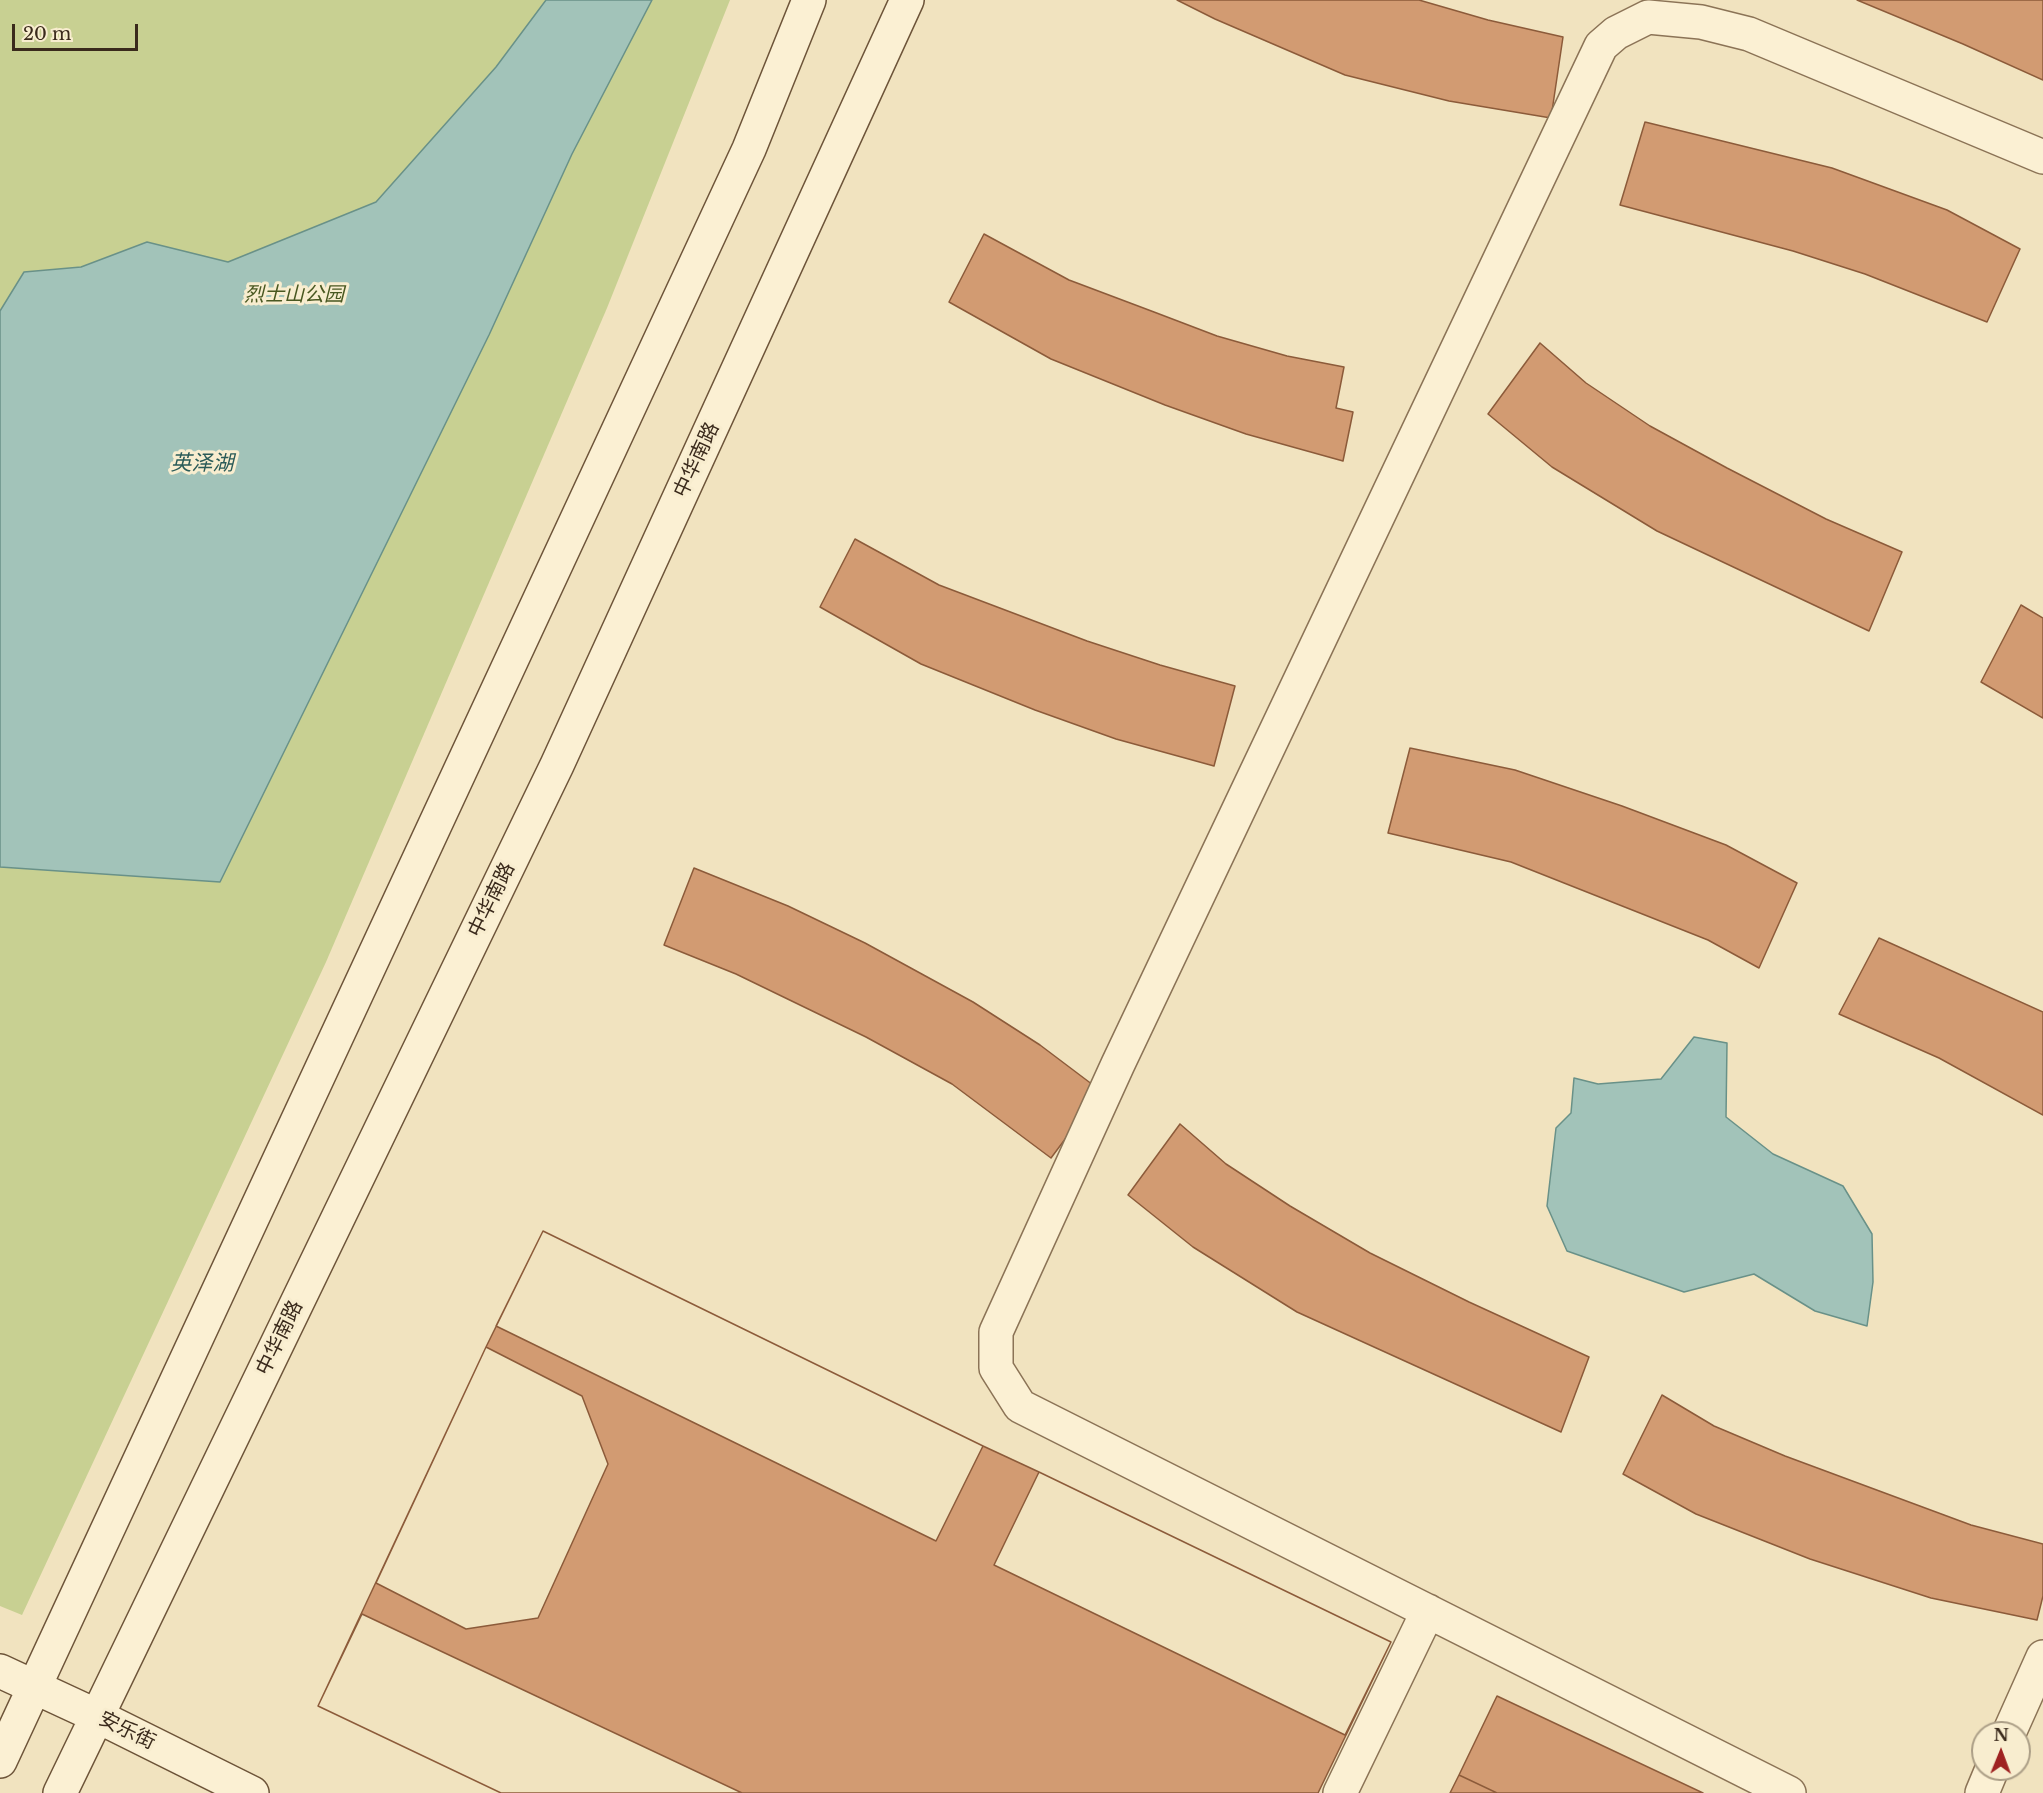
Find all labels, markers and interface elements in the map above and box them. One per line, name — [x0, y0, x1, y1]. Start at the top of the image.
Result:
scale bar — [15, 12, 141, 50]
text: 20 m — [23, 23, 71, 45]
park label: 烈士山公园 — [244, 283, 344, 307]
street label: 中华南路 — [669, 419, 725, 501]
water label: 英泽湖 — [171, 451, 233, 477]
street label: 中华南路 — [464, 859, 520, 941]
street label: 中华南路 — [252, 1297, 308, 1379]
street label: 安乐街 — [95, 1707, 159, 1755]
north arrow — [1971, 1721, 2031, 1781]
text: N — [1994, 1725, 2009, 1745]

